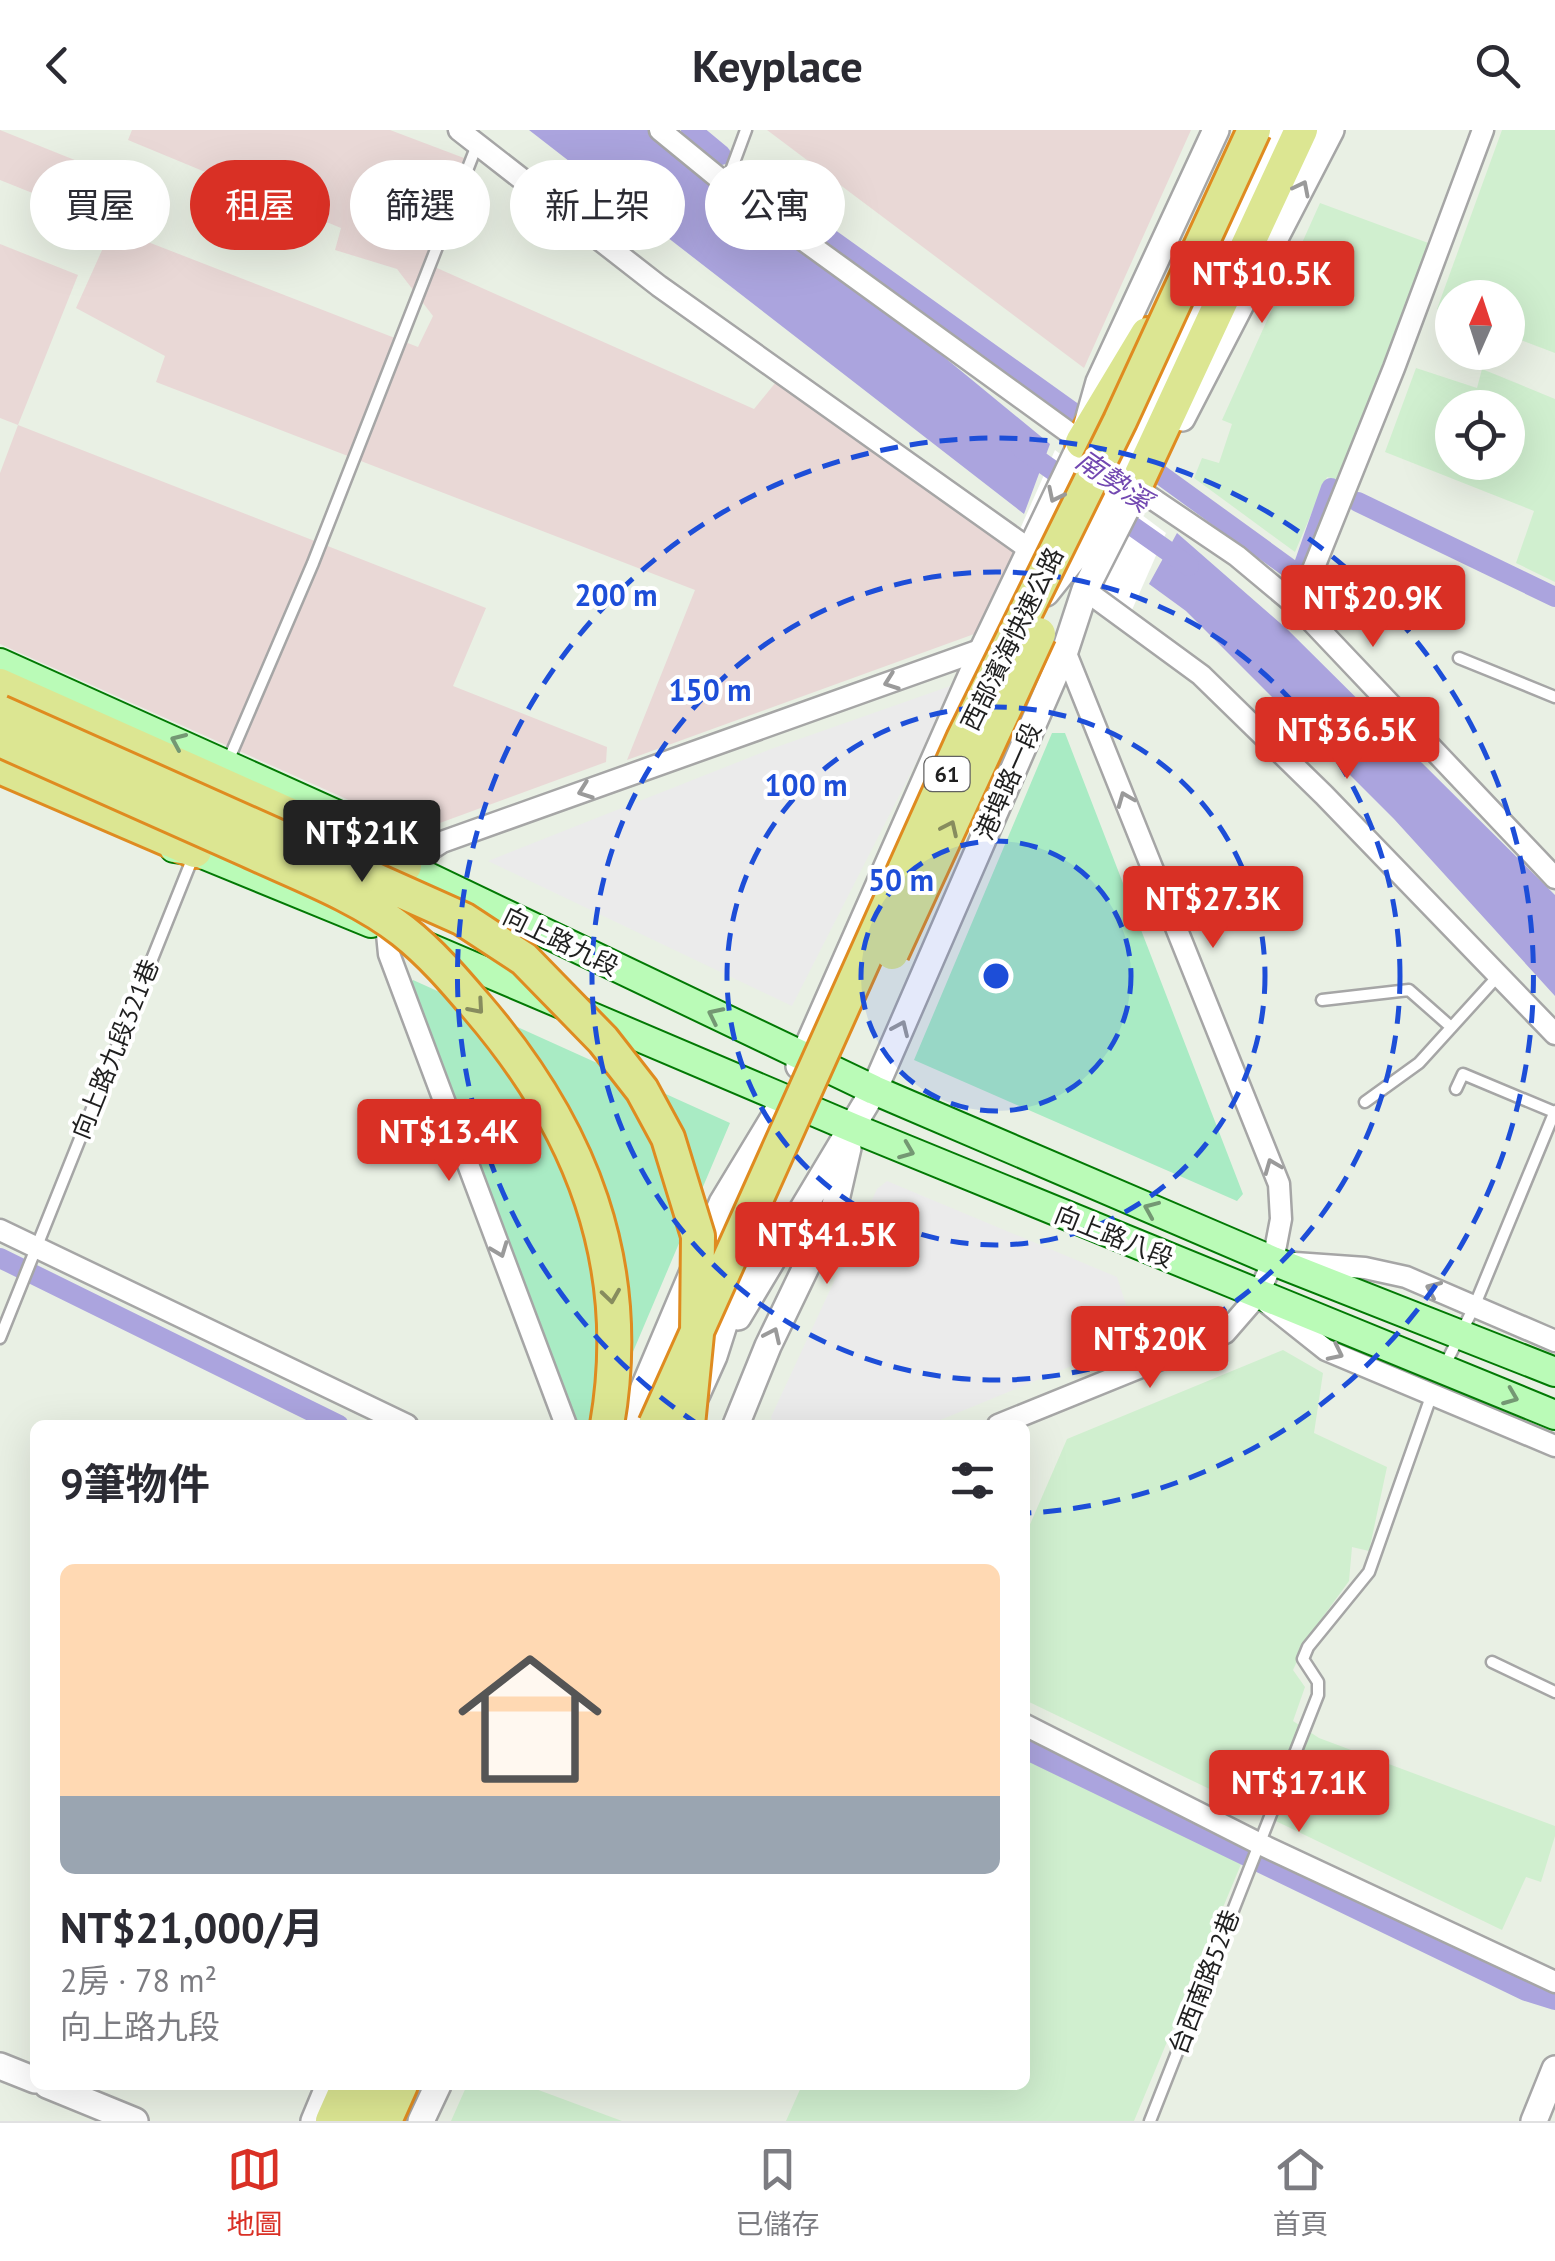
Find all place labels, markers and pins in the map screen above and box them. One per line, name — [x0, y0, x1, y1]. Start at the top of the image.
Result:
pin: NT$10.5K — [1159, 241, 1365, 326]
pin: NT$20.9K — [1270, 565, 1476, 650]
pin: NT$36.5K — [1244, 697, 1450, 782]
pin: NT$21K — [281, 800, 443, 885]
pin: NT$27.3K — [1110, 866, 1316, 951]
centre of rings — [978, 958, 1014, 994]
pin: NT$13.4K — [346, 1099, 552, 1184]
pin: NT$41.5K — [724, 1202, 930, 1287]
pin: NT$20K — [1069, 1306, 1231, 1391]
pin: NT$17.1K — [1196, 1750, 1402, 1835]

